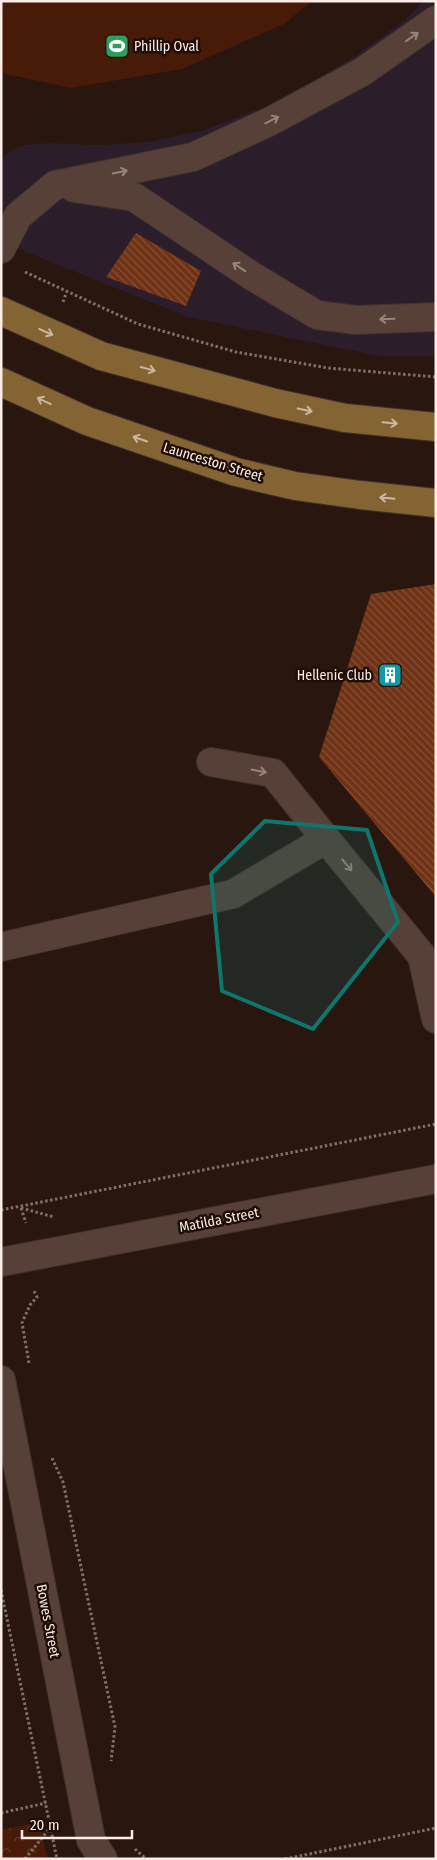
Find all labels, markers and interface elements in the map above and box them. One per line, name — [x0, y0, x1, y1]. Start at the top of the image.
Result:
one-way arrow — [405, 32, 419, 42]
sports icon: Phillip Oval — [104, 33, 130, 59]
place label: Phillip Oval — [134, 38, 199, 55]
one-way arrow — [265, 115, 280, 125]
one-way arrow — [111, 167, 127, 176]
one-way arrow — [232, 262, 246, 272]
one-way arrow — [379, 315, 395, 324]
one-way arrow — [38, 327, 53, 337]
one-way arrow — [140, 365, 156, 374]
one-way arrow — [37, 396, 52, 405]
one-way arrow — [297, 405, 313, 415]
one-way arrow — [382, 418, 398, 427]
one-way arrow — [133, 434, 148, 443]
street label: Launceston Street — [161, 439, 265, 485]
one-way arrow — [380, 493, 396, 503]
building icon: Hellenic Club — [377, 662, 403, 688]
place label: Hellenic Club — [297, 667, 372, 684]
one-way arrow — [251, 766, 267, 776]
one-way arrow — [342, 858, 353, 871]
street label: Matilda Street — [178, 1204, 261, 1236]
street label: Bowes Street — [33, 1583, 64, 1660]
scale bar — [22, 1808, 132, 1840]
text: 20 m — [30, 1816, 60, 1834]

